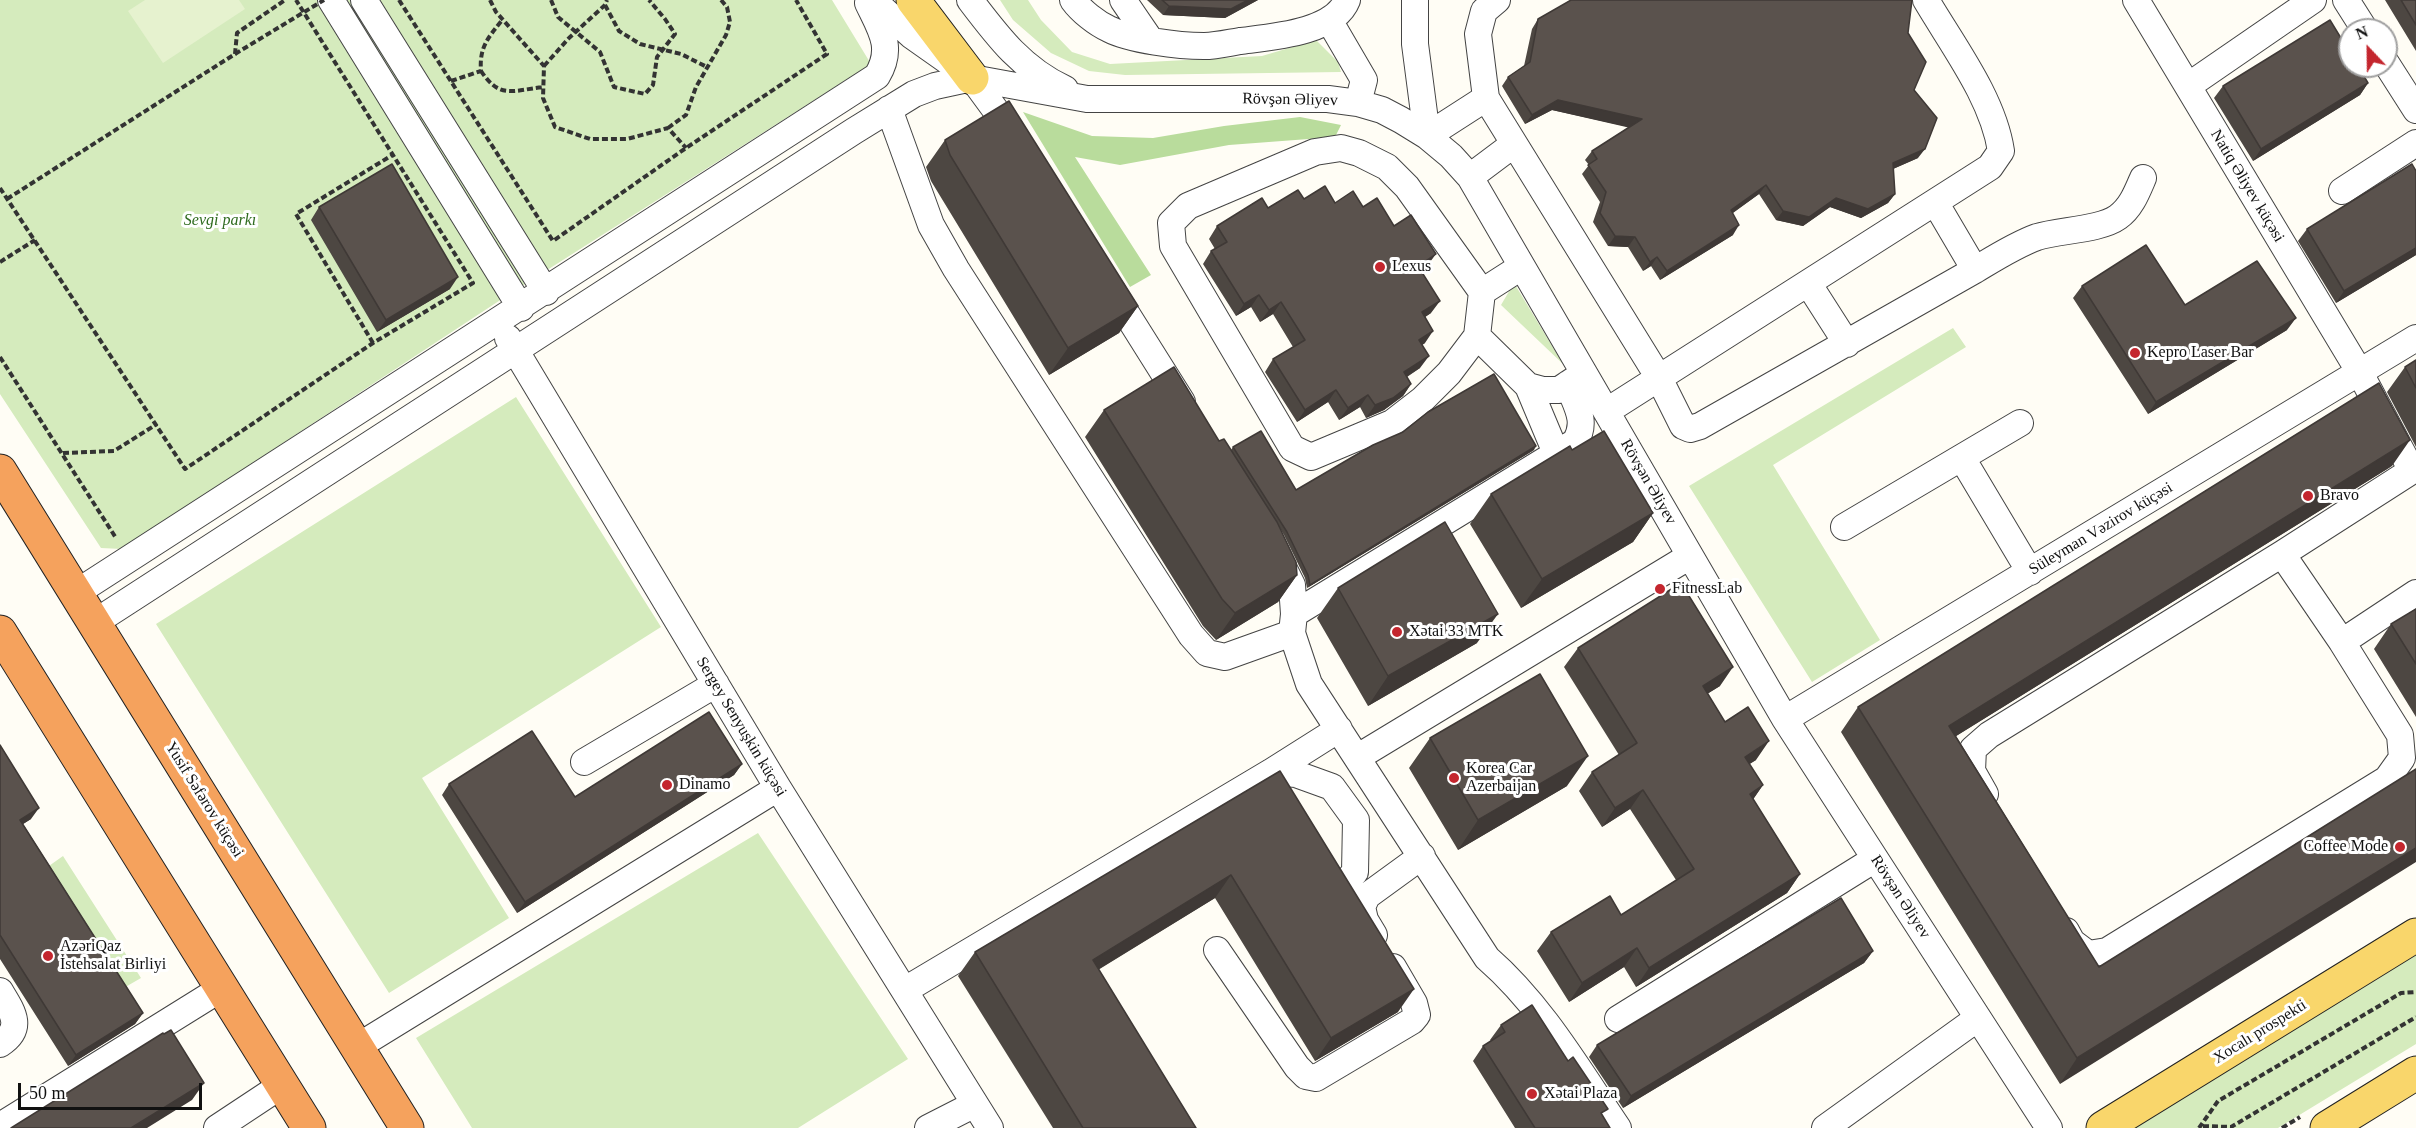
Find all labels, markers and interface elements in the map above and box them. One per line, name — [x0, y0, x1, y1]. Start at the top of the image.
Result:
north arrow — [2338, 18, 2398, 78]
text: N — [2353, 23, 2370, 43]
street label: Rövşən Əliyev — [1242, 90, 1338, 110]
street label: Natiq Əliyev küçəsi — [2206, 126, 2288, 246]
park label: Sevgi parkı — [184, 211, 256, 231]
place label: Lexus — [1392, 257, 1431, 277]
marker: Lexus — [1373, 260, 1387, 274]
place label: Kepro Laser Bar — [2147, 343, 2254, 363]
marker: Kepro Laser Bar — [2128, 346, 2142, 360]
street label: Rövşən Əliyev — [1616, 436, 1680, 528]
street label: Süleyman Vəzirov küçəsi — [2026, 478, 2176, 580]
place label: Bravo — [2320, 486, 2359, 506]
marker: Bravo — [2301, 489, 2315, 503]
place label: FitnessLab — [1672, 579, 1742, 599]
marker: FitnessLab — [1653, 582, 1667, 596]
place label: Xətai 33 MTK — [1409, 622, 1503, 642]
marker: Xətai 33 MTK — [1390, 625, 1404, 639]
street label: Sergey Senyuşkin küçəsi — [692, 654, 790, 800]
street label: Yusif Səfərov küçəsi — [161, 739, 247, 861]
place label: Korea Car Azerbaijan — [1466, 759, 1536, 797]
marker: Korea Car Azerbaijan — [1447, 771, 1461, 785]
place label: Dinamo — [679, 775, 731, 795]
marker: Dinamo — [660, 778, 674, 792]
place label: Coffee Mode — [2303, 837, 2388, 857]
marker: Coffee Mode — [2393, 840, 2407, 854]
street label: Rövşən Əliyev — [1866, 852, 1934, 942]
place label: AzəriQaz İstehsalat Birliyi — [60, 937, 166, 975]
marker: AzəriQaz İstehsalat Birliyi — [41, 949, 55, 963]
street label: Xocalı prospekti — [2210, 996, 2310, 1068]
scale bar — [21, 1071, 206, 1109]
text: 50 m — [29, 1083, 66, 1103]
place label: Xətai Plaza — [1544, 1084, 1617, 1104]
marker: Xətai Plaza — [1525, 1087, 1539, 1101]

